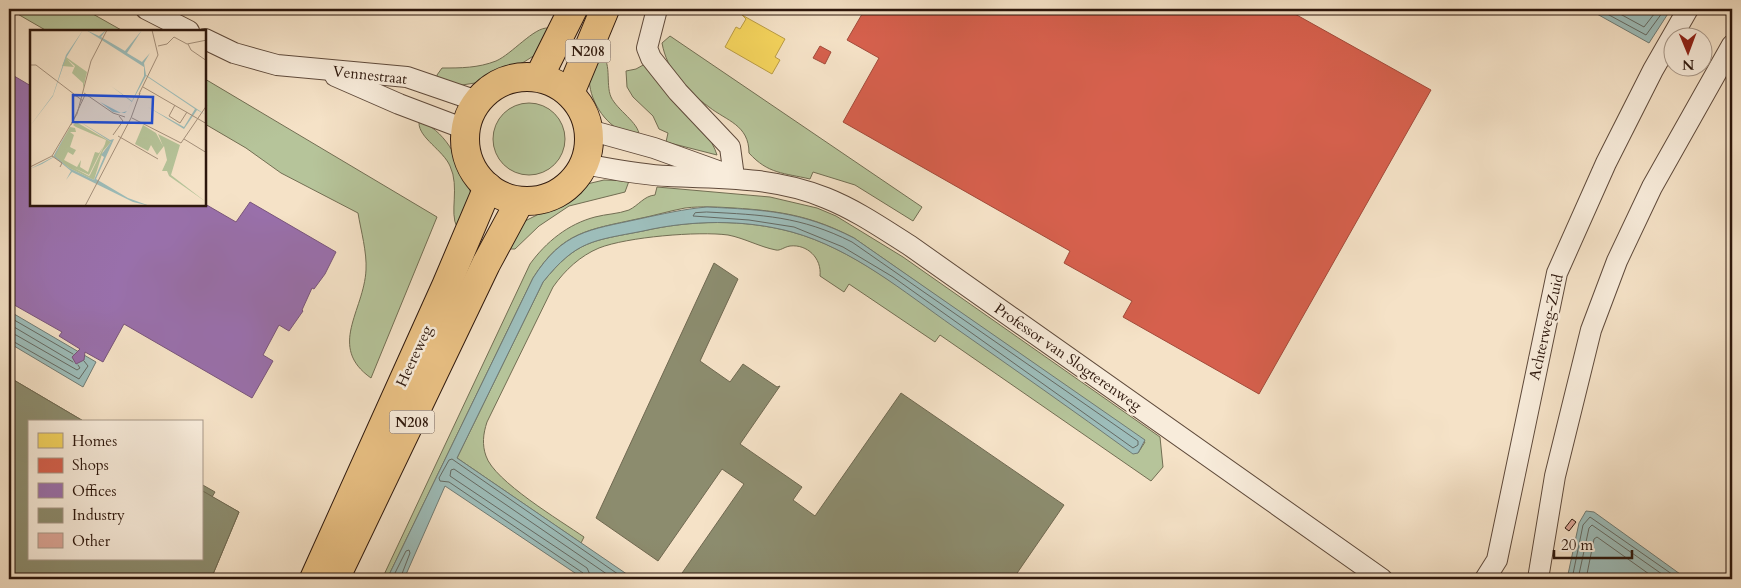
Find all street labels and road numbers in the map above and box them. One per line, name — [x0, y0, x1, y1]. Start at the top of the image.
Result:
road number: N208 — [566, 40, 610, 62]
street label: Vennestraat — [332, 61, 408, 89]
street label: Achterweg-Zuid — [1524, 272, 1568, 382]
street label: Professor van Slogterenweg — [990, 298, 1146, 416]
street label: Heereweg — [391, 321, 437, 390]
road number: N208 — [390, 411, 434, 434]

